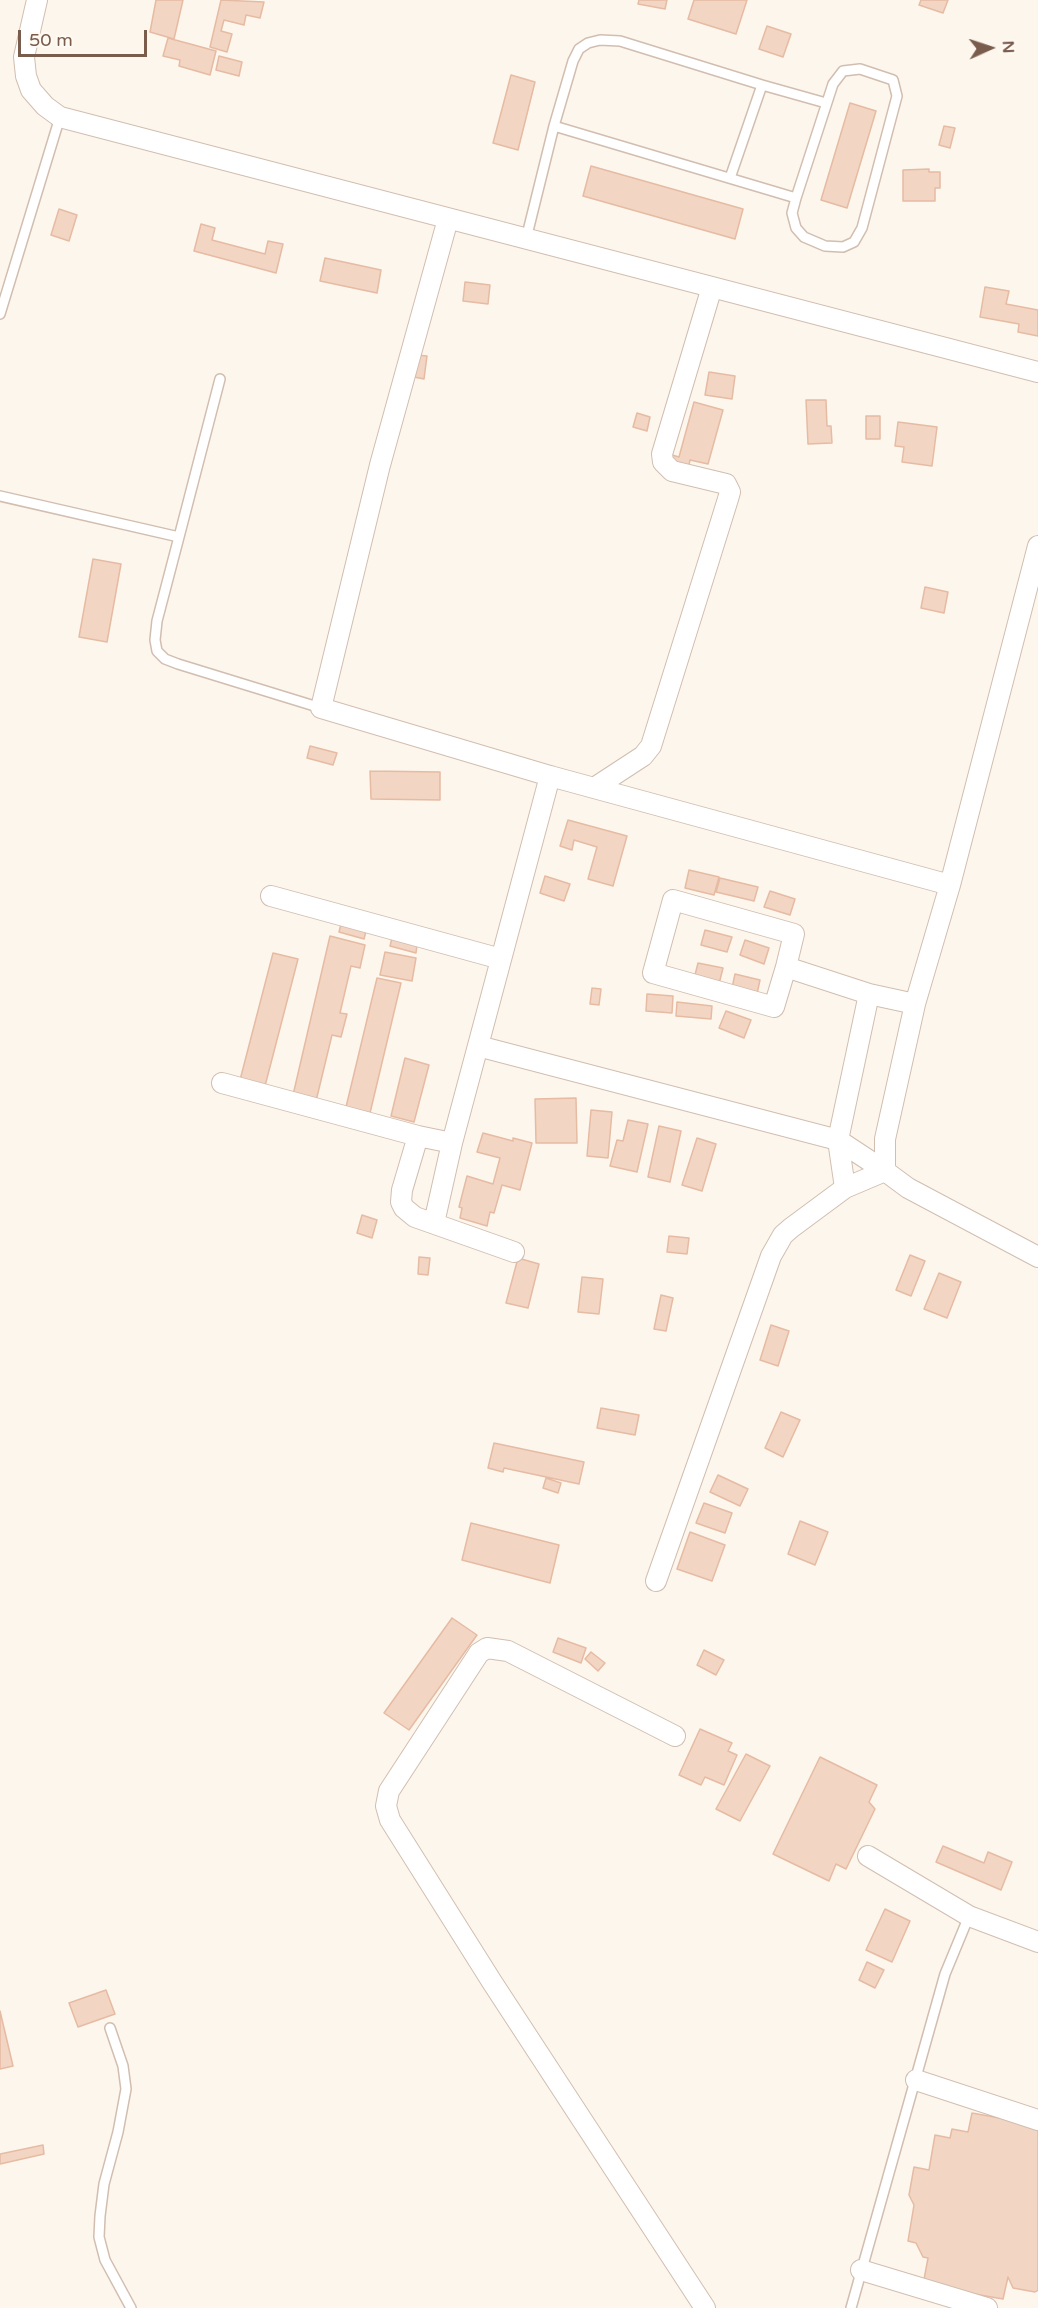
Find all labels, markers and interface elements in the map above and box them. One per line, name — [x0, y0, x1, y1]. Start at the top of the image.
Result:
scale bar — [21, 18, 150, 56]
north arrow — [960, 18, 1020, 78]
text: 50 m — [29, 29, 73, 51]
text: N — [998, 40, 1018, 54]

